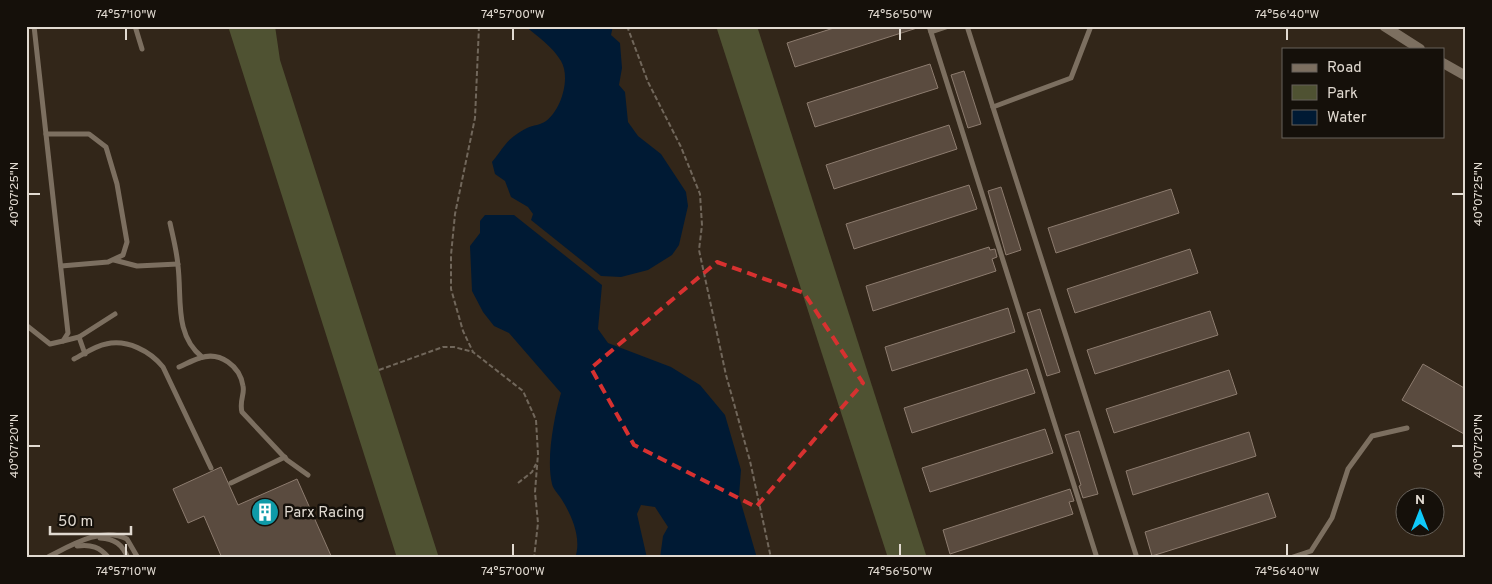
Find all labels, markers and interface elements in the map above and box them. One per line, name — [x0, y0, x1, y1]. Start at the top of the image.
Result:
text: 74°57'10"W — [96, 7, 156, 23]
text: 74°57'00"W — [481, 7, 545, 23]
text: 74°56'50"W — [868, 7, 932, 23]
text: 74°56'40"W — [1255, 7, 1319, 23]
legend — [1282, 48, 1444, 138]
text: Road — [1327, 59, 1362, 78]
text: Park — [1327, 85, 1358, 104]
text: Water — [1327, 109, 1367, 128]
text: 40°07'25"N — [7, 162, 23, 226]
text: 40°07'25"N — [1471, 162, 1487, 226]
text: 40°07'20"N — [7, 414, 23, 478]
text: 40°07'20"N — [1471, 414, 1487, 478]
north arrow — [1394, 486, 1444, 536]
text: N — [1415, 492, 1425, 509]
building icon: Parx Racing — [250, 497, 280, 527]
scale bar — [50, 504, 131, 536]
place label: Parx Racing — [284, 504, 365, 523]
text: 50 m — [58, 513, 93, 532]
text: 74°57'10"W — [96, 564, 156, 580]
text: 74°57'00"W — [481, 564, 545, 580]
text: 74°56'50"W — [868, 564, 932, 580]
text: 74°56'40"W — [1255, 564, 1319, 580]

